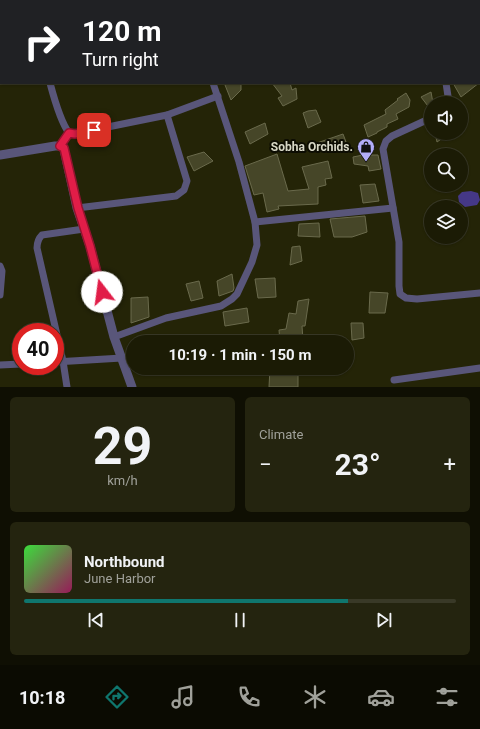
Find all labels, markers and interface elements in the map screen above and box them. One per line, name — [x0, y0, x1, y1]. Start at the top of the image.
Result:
text: 120 m — [82, 15, 161, 48]
icon: right — [16, 16, 68, 68]
text: Turn right — [82, 49, 159, 70]
map controls — [424, 96, 468, 244]
button: sound — [424, 96, 468, 140]
pin — [77, 113, 111, 147]
icon: arrive — [83, 119, 105, 141]
shop icon: Sobha Orchids. — [356, 137, 376, 162]
place label: Sobha Orchids. — [271, 140, 353, 154]
button: search — [424, 148, 468, 192]
button: layers — [424, 200, 468, 244]
position arrow — [81, 271, 123, 313]
speed limit sign: 40 — [12, 323, 64, 375]
text: 10:19 · 1 min · 150 m — [169, 346, 311, 364]
text: 29 — [93, 416, 152, 477]
text: Climate — [259, 427, 303, 442]
text: 23° — [334, 447, 381, 482]
text: − — [259, 452, 272, 477]
text: + — [444, 452, 456, 477]
text: km/h — [107, 473, 138, 488]
text: Northbound — [84, 553, 165, 571]
text: June Harbor — [84, 571, 156, 586]
icon: previous — [85, 609, 107, 631]
icon: pause — [229, 609, 251, 631]
icon: next — [373, 609, 395, 631]
icon: directions — [103, 683, 131, 711]
icon: music — [169, 683, 197, 711]
icon: phone — [235, 683, 263, 711]
icon: climate — [301, 683, 329, 711]
icon: car — [367, 683, 395, 711]
icon: filters — [433, 683, 461, 711]
text: 10:18 — [19, 687, 65, 708]

